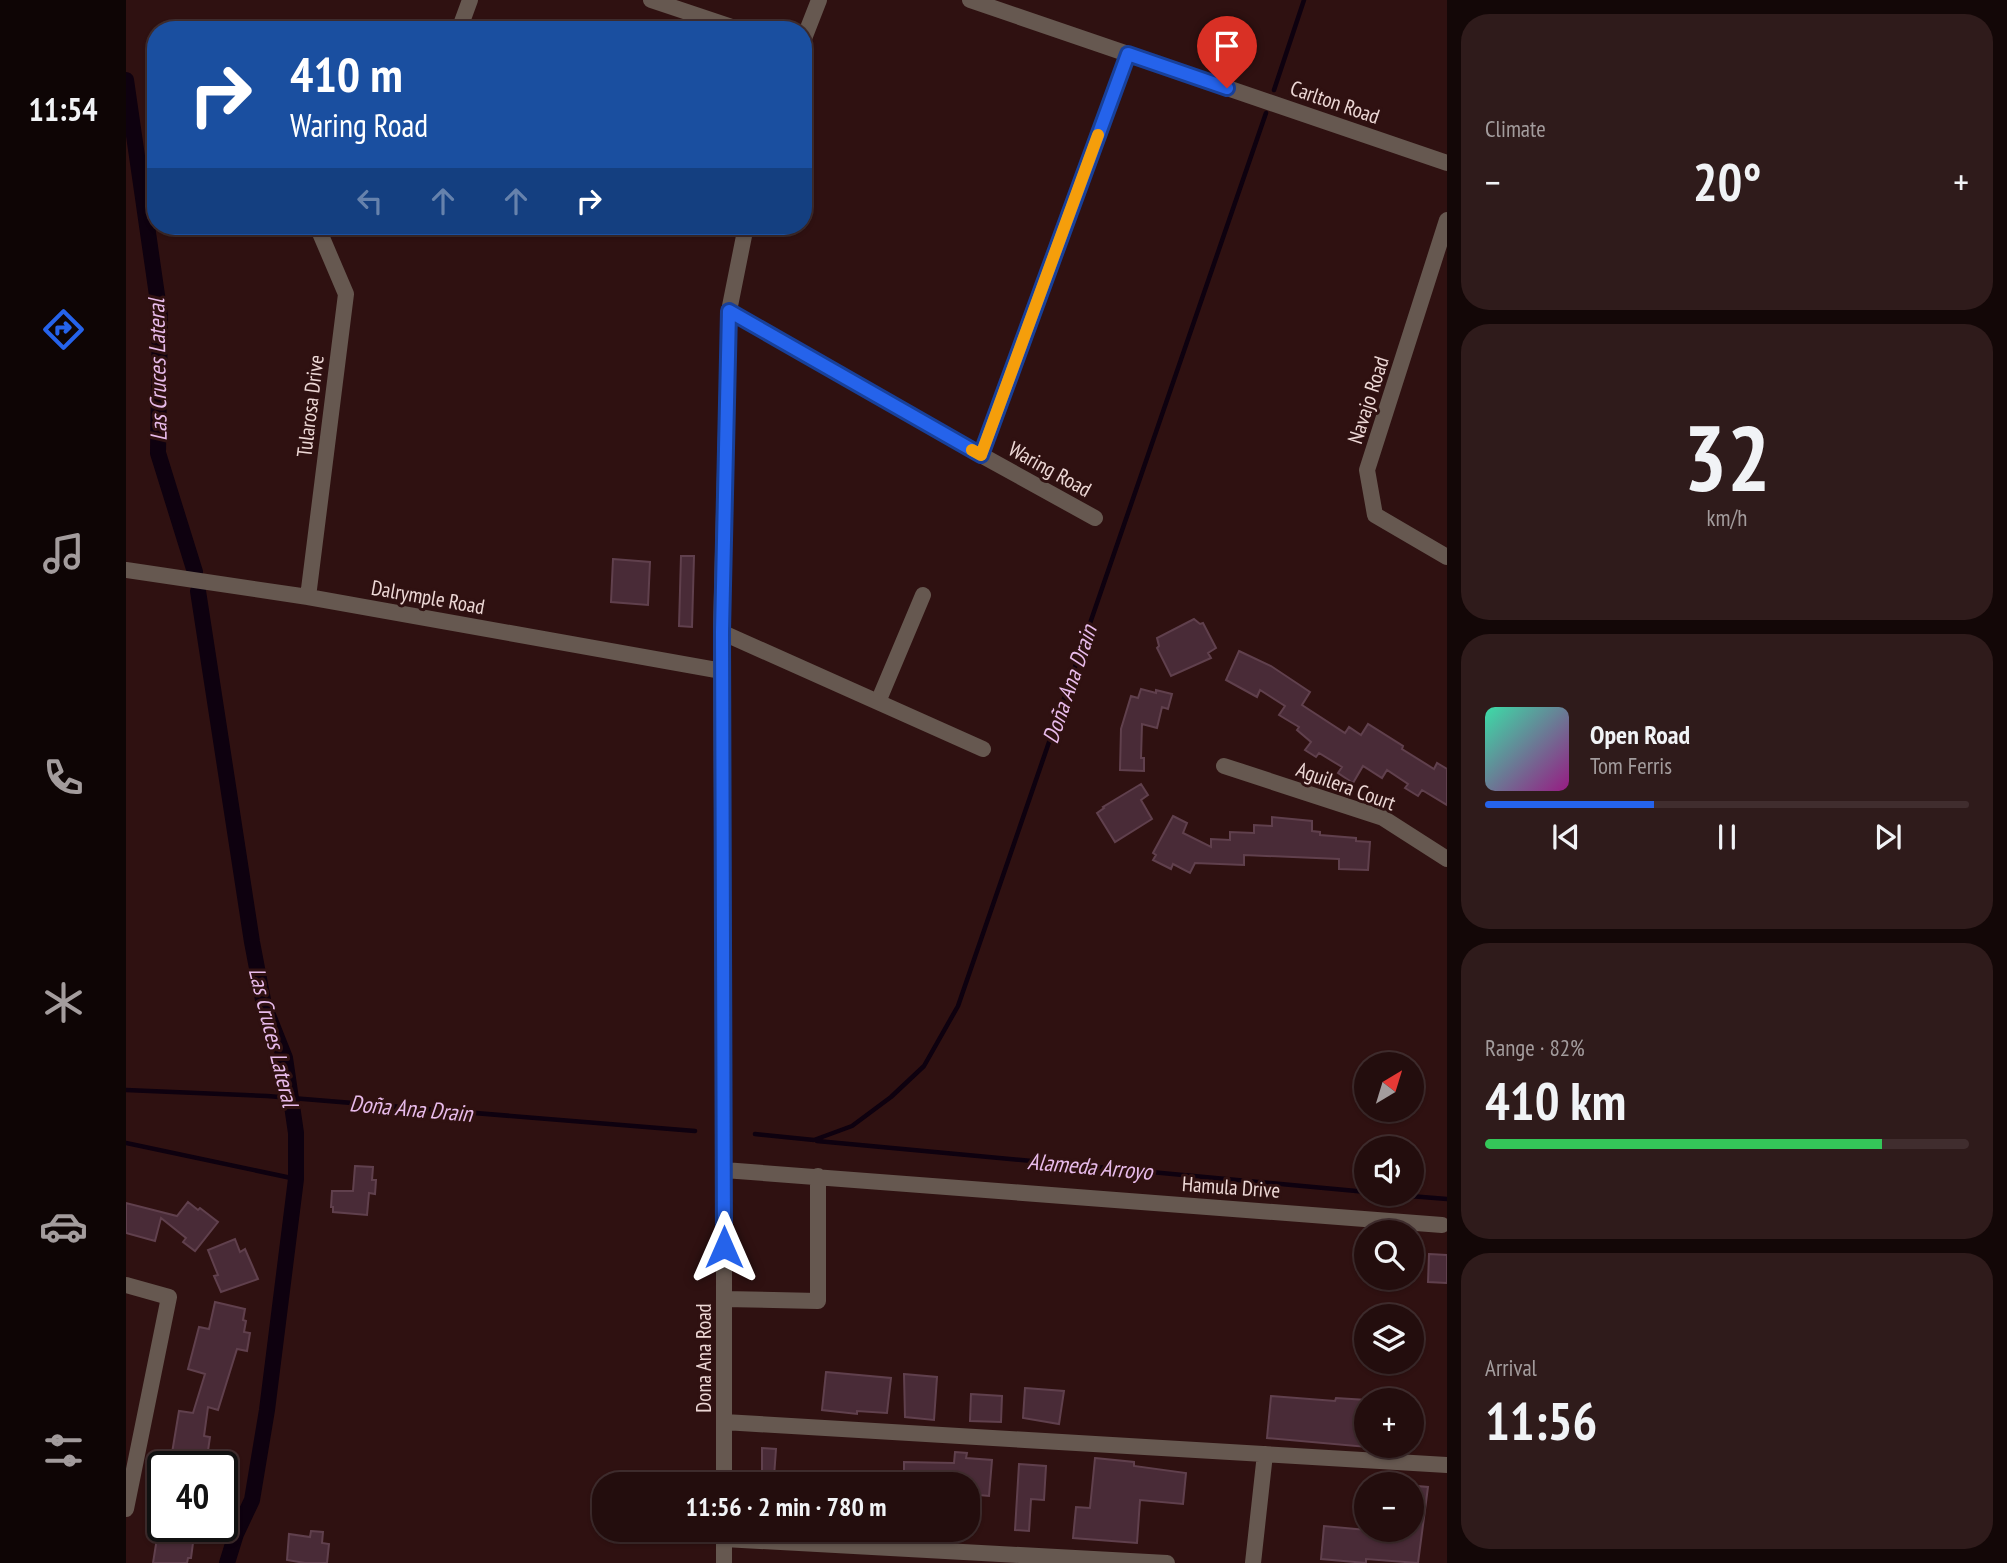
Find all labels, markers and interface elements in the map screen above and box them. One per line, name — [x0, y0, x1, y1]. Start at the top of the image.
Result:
pin — [1197, 16, 1257, 88]
icon: arrive — [1208, 27, 1246, 65]
text: 410 m — [290, 42, 403, 106]
icon: right — [175, 49, 266, 140]
street label: Carlton Road — [1287, 74, 1383, 130]
text: 11:54 — [28, 88, 98, 130]
text: Waring Road — [290, 104, 428, 146]
text: Climate — [1485, 114, 1546, 143]
text: 20° — [1693, 148, 1761, 215]
text: − — [1485, 157, 1501, 206]
text: + — [1953, 157, 1969, 206]
icon: left — [351, 182, 389, 220]
icon: ahead — [424, 182, 462, 220]
icon: ahead — [497, 182, 535, 220]
icon: right — [570, 182, 608, 220]
water label: Las Cruces Lateral — [141, 296, 173, 441]
icon: directions — [39, 305, 88, 354]
street label: Tularosa Drive — [290, 353, 330, 459]
street label: Navajo Road — [1341, 353, 1395, 447]
text: 32 — [1684, 398, 1771, 516]
street label: Waring Road — [1004, 435, 1096, 503]
text: km/h — [1707, 503, 1747, 532]
icon: music — [39, 529, 88, 578]
street label: Dalrymple Road — [369, 574, 487, 620]
water label: Doña Ana Drain — [1035, 619, 1103, 747]
text: Open Road — [1590, 718, 1690, 751]
text: Tom Ferris — [1590, 751, 1672, 780]
icon: phone — [39, 753, 88, 802]
street label: Aguilera Court — [1293, 756, 1400, 817]
icon: previous — [1547, 818, 1585, 856]
icon: pause — [1708, 818, 1746, 856]
icon: next — [1869, 818, 1907, 856]
water label: Las Cruces Lateral — [243, 964, 306, 1112]
icon: climate — [39, 978, 88, 1027]
text: Range · 82% — [1485, 1033, 1585, 1062]
north arrow — [1354, 1052, 1424, 1122]
map controls — [1354, 1052, 1424, 1542]
text: 410 km — [1485, 1067, 1626, 1134]
water label: Doña Ana Drain — [348, 1088, 476, 1128]
button: sound — [1354, 1136, 1424, 1206]
water label: Alameda Arroyo — [1026, 1146, 1156, 1186]
street label: Hamula Drive — [1181, 1170, 1281, 1204]
icon: car — [39, 1202, 88, 1251]
position arrow — [687, 1210, 761, 1284]
button: search — [1354, 1220, 1424, 1290]
street label: Dona Ana Road — [690, 1303, 717, 1413]
button: layers — [1354, 1304, 1424, 1374]
text: Arrival — [1485, 1353, 1537, 1382]
text: 11:56 — [1485, 1387, 1597, 1454]
button: + — [1354, 1388, 1424, 1458]
icon: filters — [39, 1426, 88, 1475]
speed limit sign: 40 — [147, 1451, 238, 1542]
button: − — [1354, 1472, 1424, 1542]
text: 11:56 · 2 min · 780 m — [686, 1490, 886, 1523]

